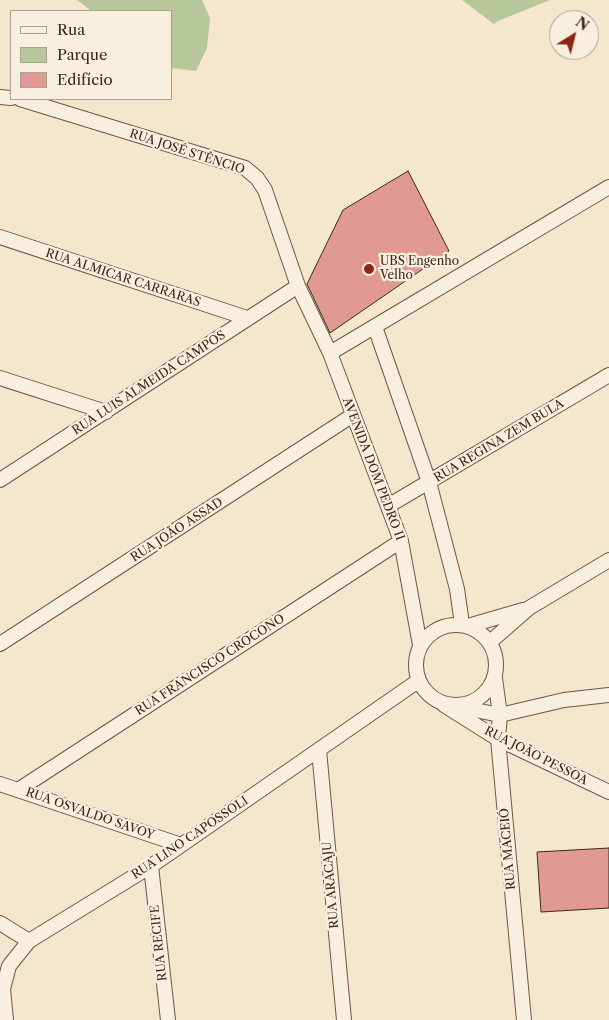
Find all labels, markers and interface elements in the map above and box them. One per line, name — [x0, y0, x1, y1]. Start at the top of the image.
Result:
legend — [10, 10, 172, 100]
north arrow — [549, 10, 599, 60]
text: N — [572, 13, 592, 35]
text: Rua — [57, 20, 85, 39]
text: Parque — [57, 45, 107, 64]
text: Edifício — [57, 70, 113, 89]
street label: RUA JOSÉ STÊNCIO — [128, 127, 246, 177]
street label: RUA ALMICAR CARRARAS — [44, 246, 202, 310]
place label: UBS Engenho Velho — [380, 255, 459, 283]
marker: UBS Engenho Velho — [362, 262, 376, 276]
street label: RUA LUIS ALMEIDA CAMPOS — [70, 328, 228, 438]
street label: AVENIDA DOM PEDRO II — [339, 395, 407, 543]
street label: RUA REGINA ZEM BULA — [432, 397, 566, 485]
street label: RUA JOÃO ASSAD — [128, 495, 226, 565]
street label: RUA FRANCISCO CROCONO — [133, 611, 287, 719]
street label: RUA JOÃO PESSOA — [482, 724, 590, 788]
street label: RUA OSVALDO SAVOY — [24, 785, 156, 843]
street label: RUA LINO CAPOSSOLI — [129, 794, 251, 882]
street label: RUA MACEIÓ — [497, 807, 519, 891]
street label: RUA ARACAJU — [320, 841, 342, 929]
street label: RUA RECIFE — [148, 904, 170, 982]

